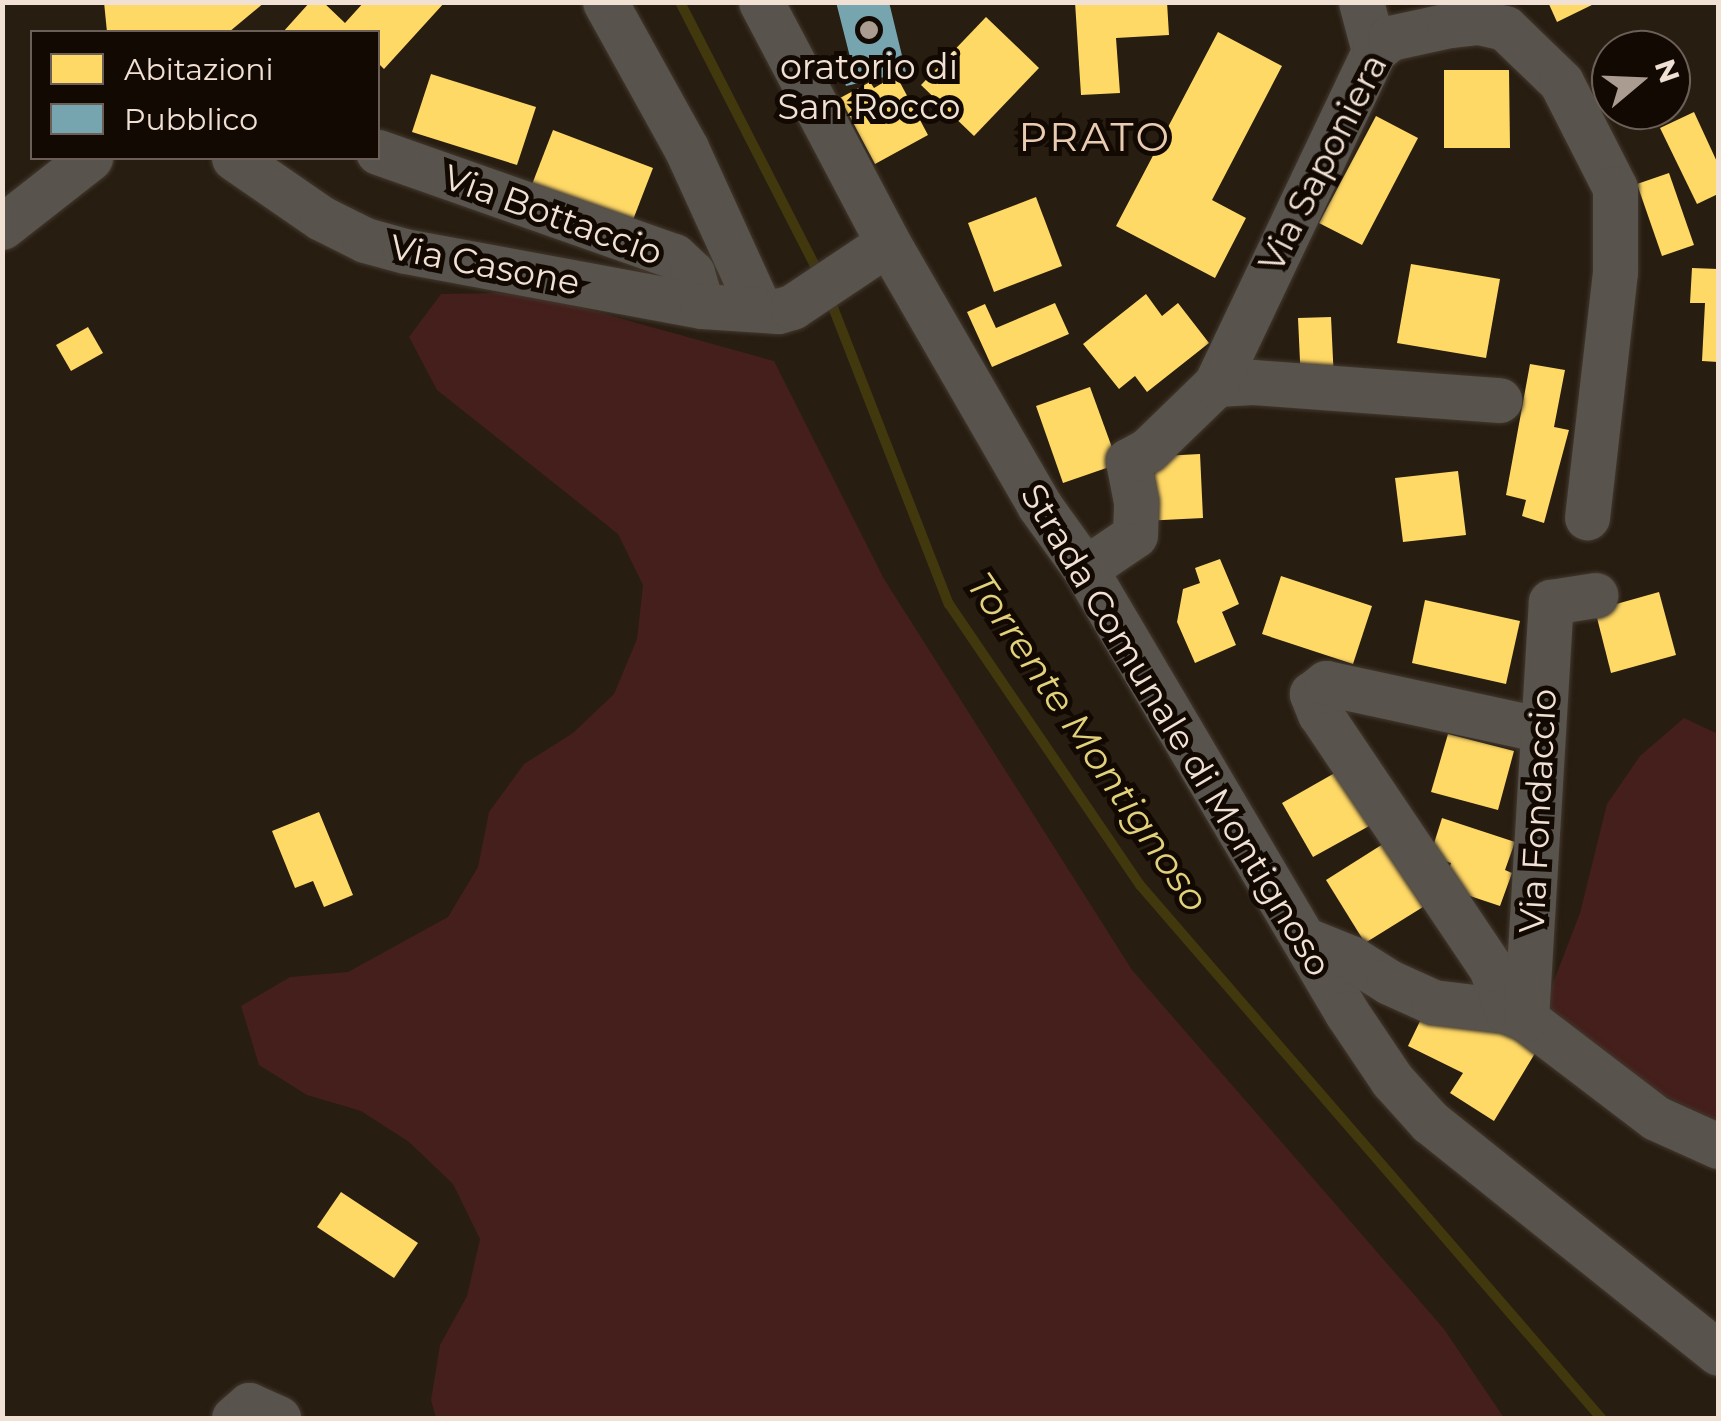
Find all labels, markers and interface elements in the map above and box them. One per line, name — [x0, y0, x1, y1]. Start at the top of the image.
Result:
marker: oratorio di San Rocco — [858, 19, 880, 41]
legend — [30, 30, 380, 160]
north arrow — [1591, 30, 1691, 130]
place label: oratorio di San Rocco — [778, 46, 960, 128]
street label: Via Saponiera — [1250, 47, 1396, 279]
text: Abitazioni — [124, 51, 274, 88]
text: N — [1648, 55, 1687, 87]
text: Pubblico — [124, 101, 258, 138]
district label: PRATO — [1018, 113, 1172, 161]
street label: Via Bottaccio — [438, 156, 668, 274]
street label: Via Casone — [387, 226, 583, 304]
street label: Strada Comunale di Montignoso — [1012, 476, 1340, 984]
water label: Torrente Montignoso — [958, 564, 1218, 920]
street label: Via Fondaccio — [1511, 688, 1565, 934]

